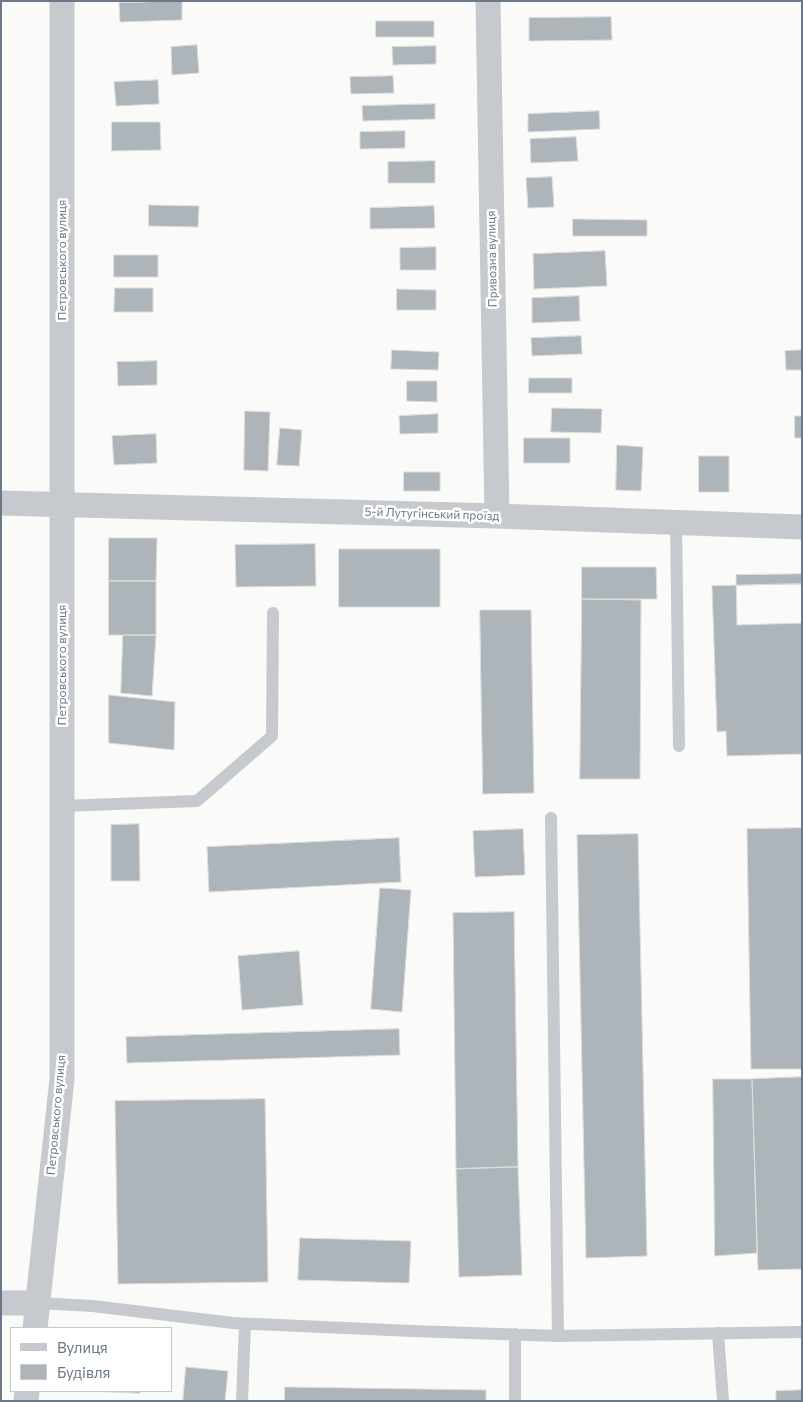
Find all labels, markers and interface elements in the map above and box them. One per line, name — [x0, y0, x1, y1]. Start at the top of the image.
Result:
street label: Петровського вулиця — [55, 200, 69, 320]
street label: Привозна вулиця — [484, 210, 500, 308]
street label: 5-й Лутугінський проїзд — [364, 504, 500, 524]
street label: Петровського вулиця — [55, 605, 69, 725]
street label: Петровського вулиця — [44, 1054, 68, 1176]
legend — [10, 1327, 172, 1392]
text: Вулиця — [57, 1338, 108, 1356]
text: Будівля — [57, 1363, 110, 1381]

